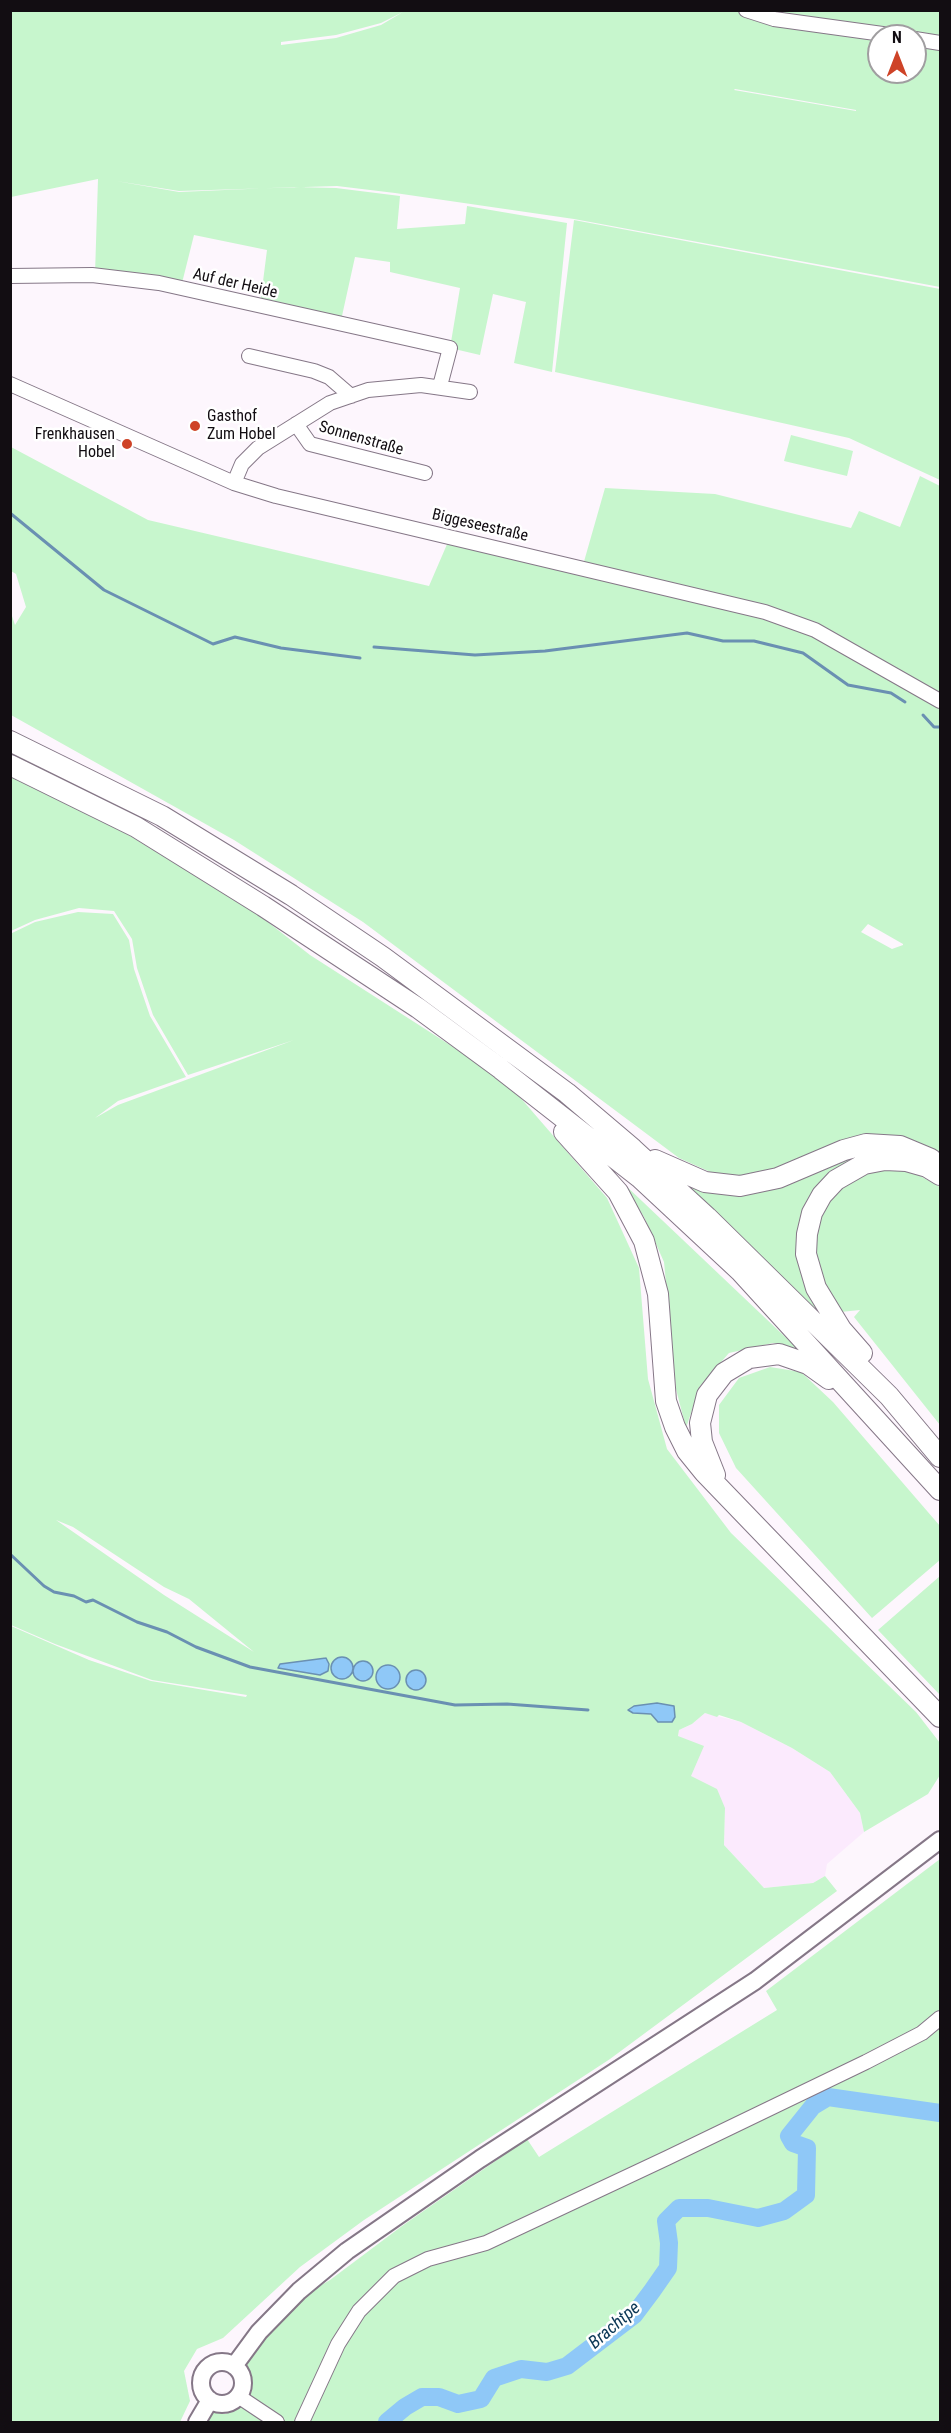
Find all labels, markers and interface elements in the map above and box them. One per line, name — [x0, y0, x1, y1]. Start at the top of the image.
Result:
north arrow — [867, 24, 927, 84]
text: N — [892, 28, 902, 47]
street label: Auf der Heide — [191, 265, 279, 303]
place label: Gasthof Zum Hobel — [207, 407, 276, 445]
street label: Sonnenstraße — [316, 418, 406, 460]
marker: Gasthof Zum Hobel — [188, 419, 202, 433]
place label: Frenkhausen Hobel — [35, 425, 115, 463]
marker: Frenkhausen Hobel — [120, 437, 134, 451]
street label: Biggeseestraße — [430, 506, 530, 546]
water label: Brachtpe — [585, 2298, 645, 2354]

